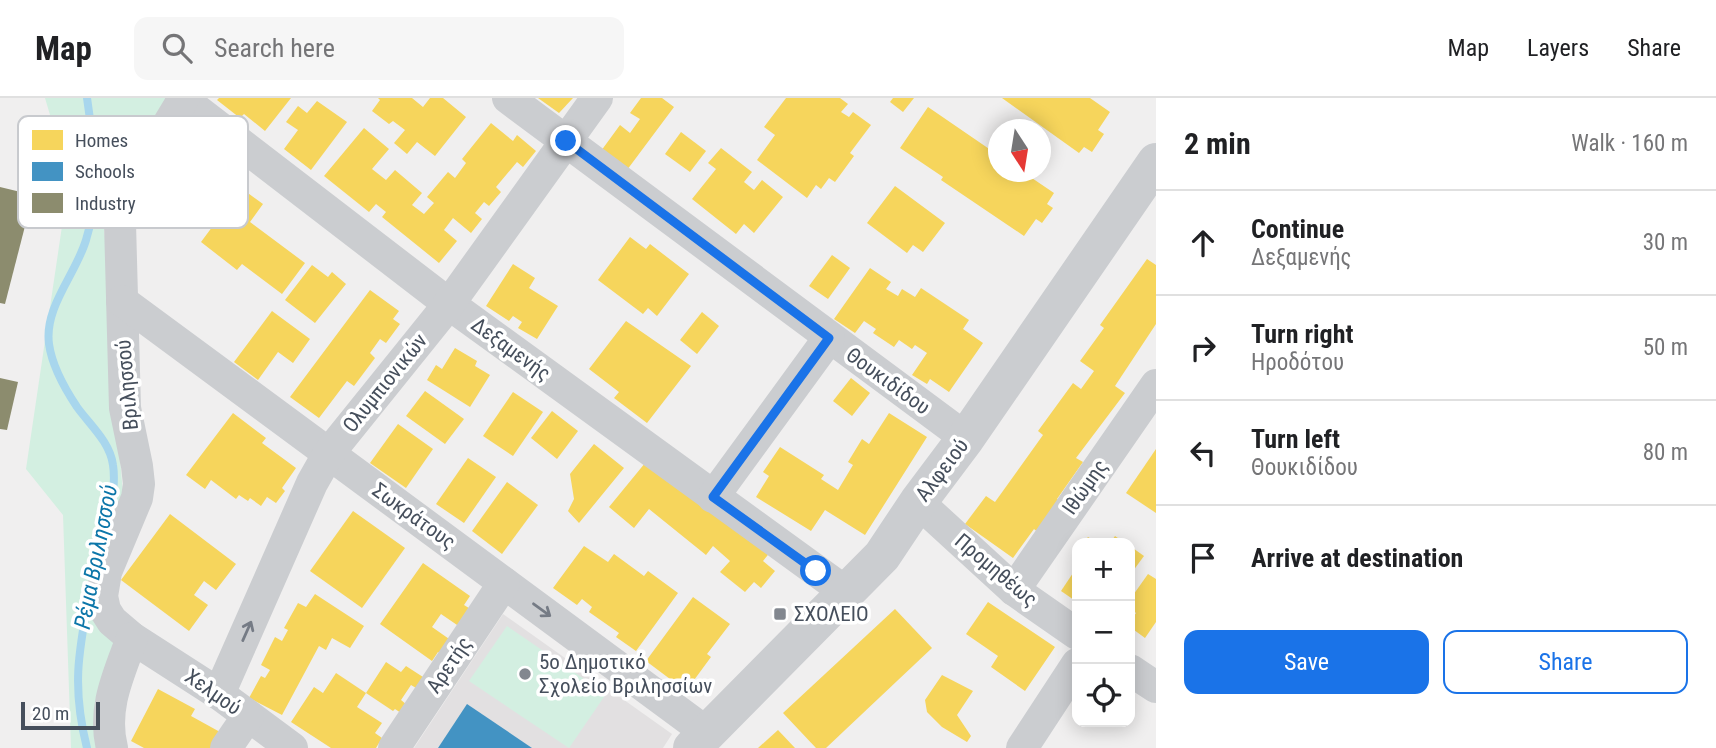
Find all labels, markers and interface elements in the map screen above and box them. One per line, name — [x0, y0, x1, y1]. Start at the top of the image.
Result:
search box — [134, 17, 624, 80]
text: Map — [35, 29, 92, 68]
icon: search — [158, 29, 196, 67]
text: Search here — [214, 33, 335, 63]
text: Map — [1448, 34, 1489, 62]
text: Layers — [1527, 34, 1589, 62]
text: Share — [1627, 34, 1681, 62]
legend — [18, 116, 248, 228]
north arrow — [988, 119, 1051, 182]
route end — [550, 125, 581, 156]
text: 2 min — [1184, 126, 1251, 161]
text: Homes — [75, 129, 128, 152]
text: Walk · 160 m — [1571, 130, 1688, 157]
text: Schools — [75, 160, 135, 183]
text: Industry — [75, 192, 136, 215]
text: Continue — [1251, 214, 1344, 244]
icon: ahead — [1184, 224, 1222, 262]
text: 30 m — [1643, 229, 1688, 256]
text: Δεξαμενής — [1251, 244, 1351, 271]
street label: Δεξαμενής — [467, 312, 555, 386]
text: Turn right — [1251, 319, 1353, 349]
street label: Ολυμπιονικών — [338, 329, 432, 437]
icon: right — [1184, 329, 1222, 367]
text: 50 m — [1643, 334, 1688, 361]
street label: Βριλησσού — [111, 339, 143, 431]
street label: Θουκιδίδου — [841, 343, 935, 419]
text: Ηροδότου — [1251, 349, 1344, 376]
text: Turn left — [1251, 424, 1340, 454]
street label: Αλφειού — [911, 434, 973, 506]
icon: left — [1184, 434, 1222, 472]
text: 80 m — [1643, 439, 1688, 466]
text: Θουκιδίδου — [1251, 454, 1358, 481]
street label: Ιθώμης — [1058, 455, 1112, 519]
street label: Σωκράτους — [368, 478, 460, 554]
water label: Ρέμα Βριλησσού — [69, 482, 123, 632]
street label: Προμηθέως — [950, 529, 1042, 611]
map controls — [1072, 538, 1135, 727]
button: + — [1072, 538, 1135, 601]
icon: arrive — [1184, 539, 1222, 577]
text: Arrive at destination — [1251, 543, 1463, 573]
route start — [800, 555, 831, 586]
button: − — [1072, 601, 1135, 664]
one-way arrow — [532, 602, 551, 617]
place label: ΣΧΟΛΕΙΟ — [794, 602, 869, 626]
marker: ΣΧΟΛΕΙΟ — [772, 606, 788, 622]
one-way arrow — [241, 621, 254, 643]
button: Save — [1184, 630, 1429, 694]
button: Share — [1443, 630, 1688, 694]
street label: Αρετής — [422, 632, 476, 698]
place label: 5ο Δημοτικό Σχολείο Βριλησσίων — [539, 650, 712, 698]
street label: Χελμού — [180, 664, 246, 720]
button: locate — [1072, 664, 1135, 727]
marker: 5ο Δημοτικό Σχολείο Βριλησσίων — [517, 666, 533, 682]
scale bar — [21, 699, 100, 731]
text: 20 m — [32, 702, 69, 725]

